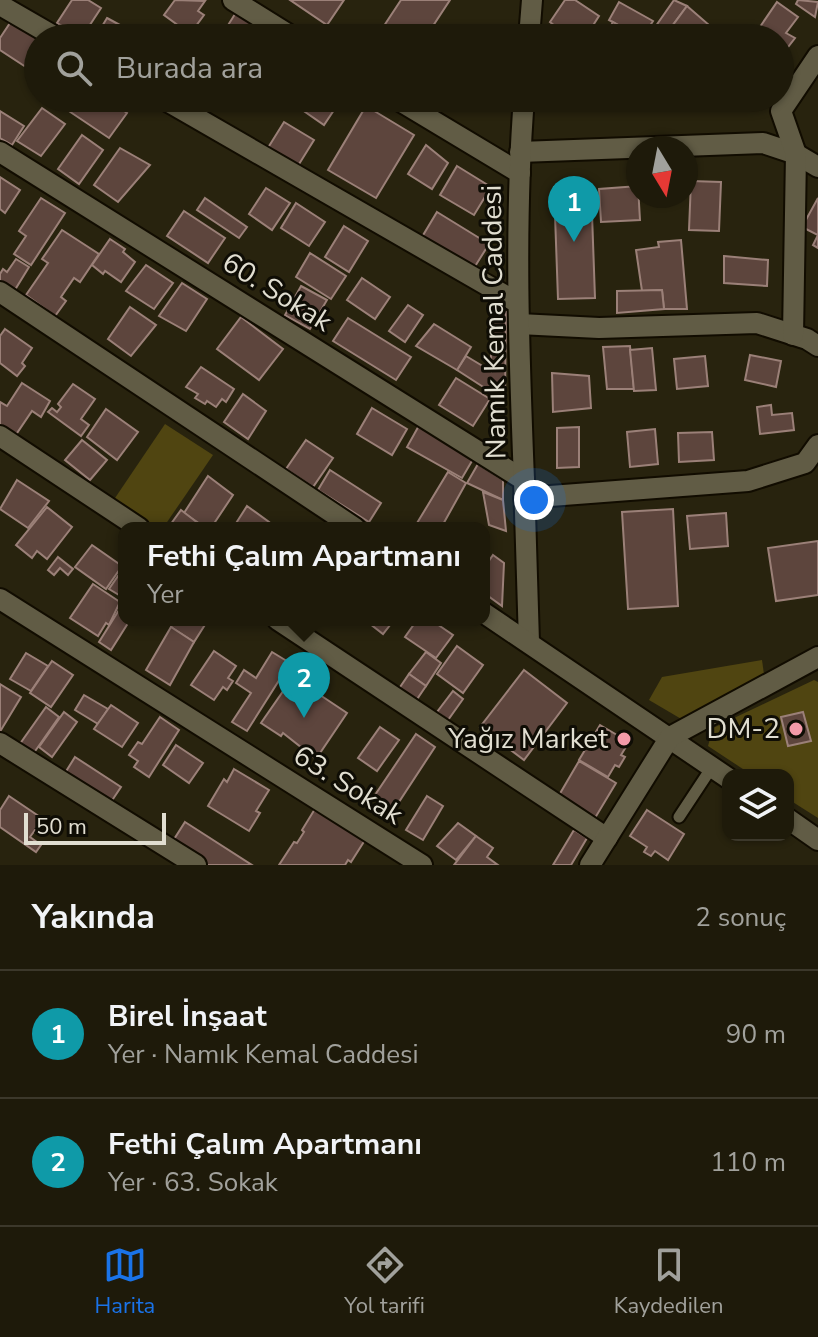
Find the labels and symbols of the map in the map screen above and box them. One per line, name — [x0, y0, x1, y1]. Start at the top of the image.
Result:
north arrow — [626, 136, 698, 208]
pin: 1 — [548, 176, 600, 242]
street label: Namık Kemal Caddesi — [473, 185, 515, 459]
street label: 60. Sokak — [215, 243, 340, 341]
your location — [514, 480, 554, 520]
pin: 2 — [278, 652, 330, 718]
place label: DM-2 — [707, 710, 780, 748]
place label: Yağız Market — [447, 720, 608, 758]
marker: DM-2 — [787, 720, 805, 738]
marker: Yağız Market — [615, 730, 633, 748]
street label: 63. Sokak — [286, 736, 411, 834]
scale bar — [24, 809, 166, 845]

